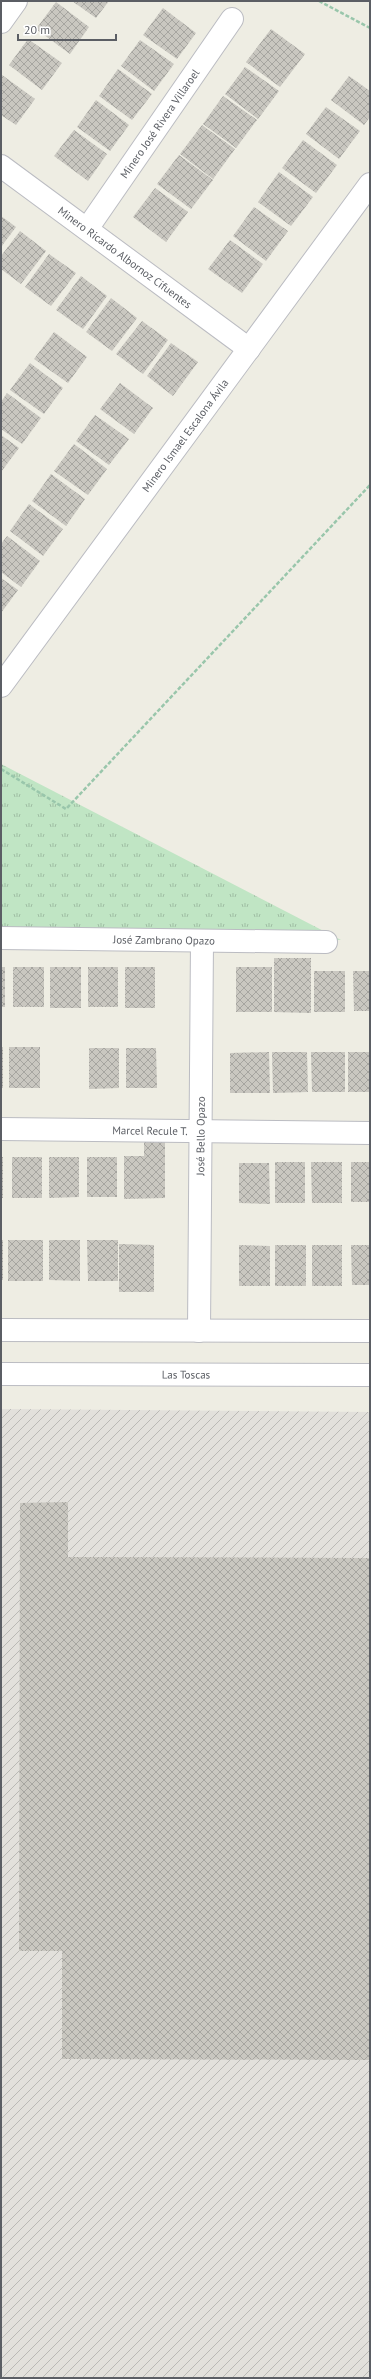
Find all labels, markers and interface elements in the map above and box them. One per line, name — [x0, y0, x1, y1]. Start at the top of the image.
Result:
scale bar — [18, 16, 116, 42]
text: 20 m — [24, 22, 50, 37]
street label: Minero José Rivera Villaroel — [117, 66, 203, 181]
street label: Minero Ricardo Albornoz Cifuentes — [55, 204, 195, 312]
street label: Minero Ismael Escalona Ávila — [139, 376, 231, 495]
street label: José Zambrano Opazo — [112, 932, 215, 948]
street label: José Bello Opazo — [193, 1096, 208, 1177]
street label: Marcel Recule T. — [112, 1123, 188, 1138]
street label: Las Toscas — [162, 1367, 211, 1382]

